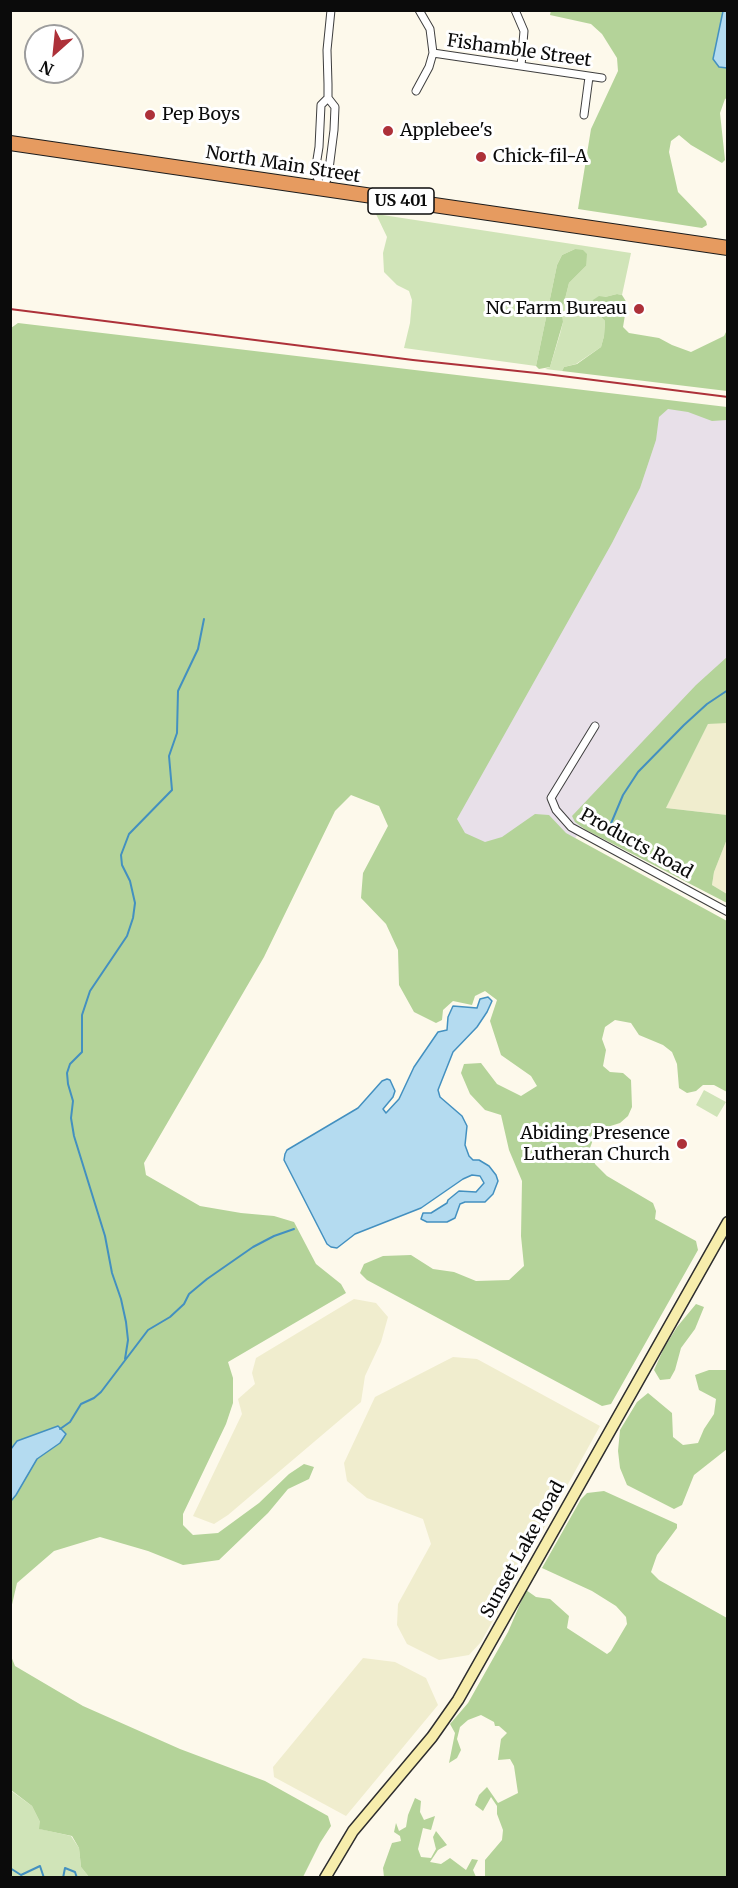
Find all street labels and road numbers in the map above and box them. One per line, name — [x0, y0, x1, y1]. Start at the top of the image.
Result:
street label: Fishamble Street — [445, 30, 593, 72]
street label: North Main Street — [204, 142, 362, 188]
road number: US 401 — [368, 188, 434, 214]
street label: Products Road — [576, 804, 696, 884]
street label: Sunset Lake Road — [476, 1478, 570, 1622]

